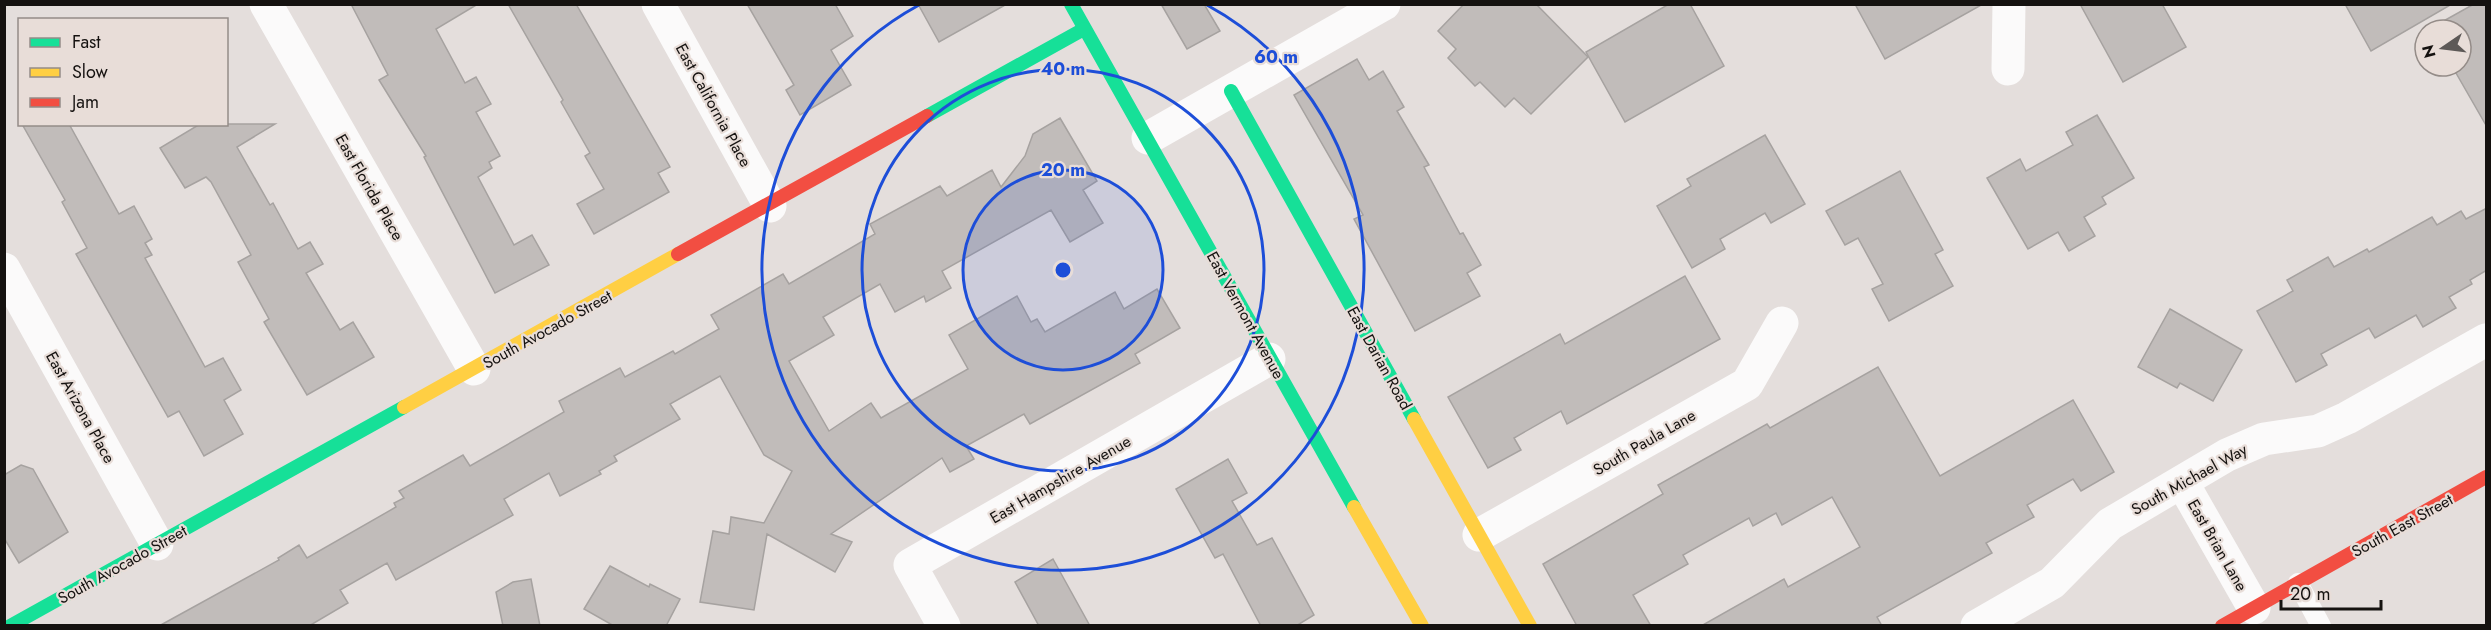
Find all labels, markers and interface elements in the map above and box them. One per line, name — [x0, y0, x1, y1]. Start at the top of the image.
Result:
legend — [18, 18, 228, 126]
north arrow — [2413, 18, 2473, 78]
text: Fast — [72, 29, 101, 55]
street label: East California Place — [670, 39, 757, 171]
text: N — [2416, 43, 2442, 60]
text: 60 m — [1254, 44, 1298, 70]
text: 40 m — [1041, 56, 1085, 82]
text: Slow — [72, 59, 109, 85]
text: Jam — [70, 89, 99, 115]
street label: East Florida Place — [330, 130, 409, 245]
text: 20 m — [1041, 157, 1085, 183]
street label: East Vermont Avenue — [1201, 247, 1290, 383]
centre of rings — [1053, 260, 1073, 280]
street label: South Avocado Street — [479, 284, 616, 375]
street label: East Darian Road — [1342, 302, 1418, 414]
street label: East Arizona Place — [40, 347, 121, 467]
street label: South Paula Lane — [1589, 404, 1700, 481]
street label: East Hampshire Avenue — [985, 430, 1135, 529]
street label: South Michael Way — [2127, 438, 2252, 521]
street label: South East Street — [2347, 488, 2457, 563]
street label: East Brian Lane — [2182, 495, 2253, 595]
street label: South Avocado Street — [54, 519, 191, 610]
scale bar — [2281, 573, 2382, 611]
text: 20 m — [2290, 581, 2330, 607]

